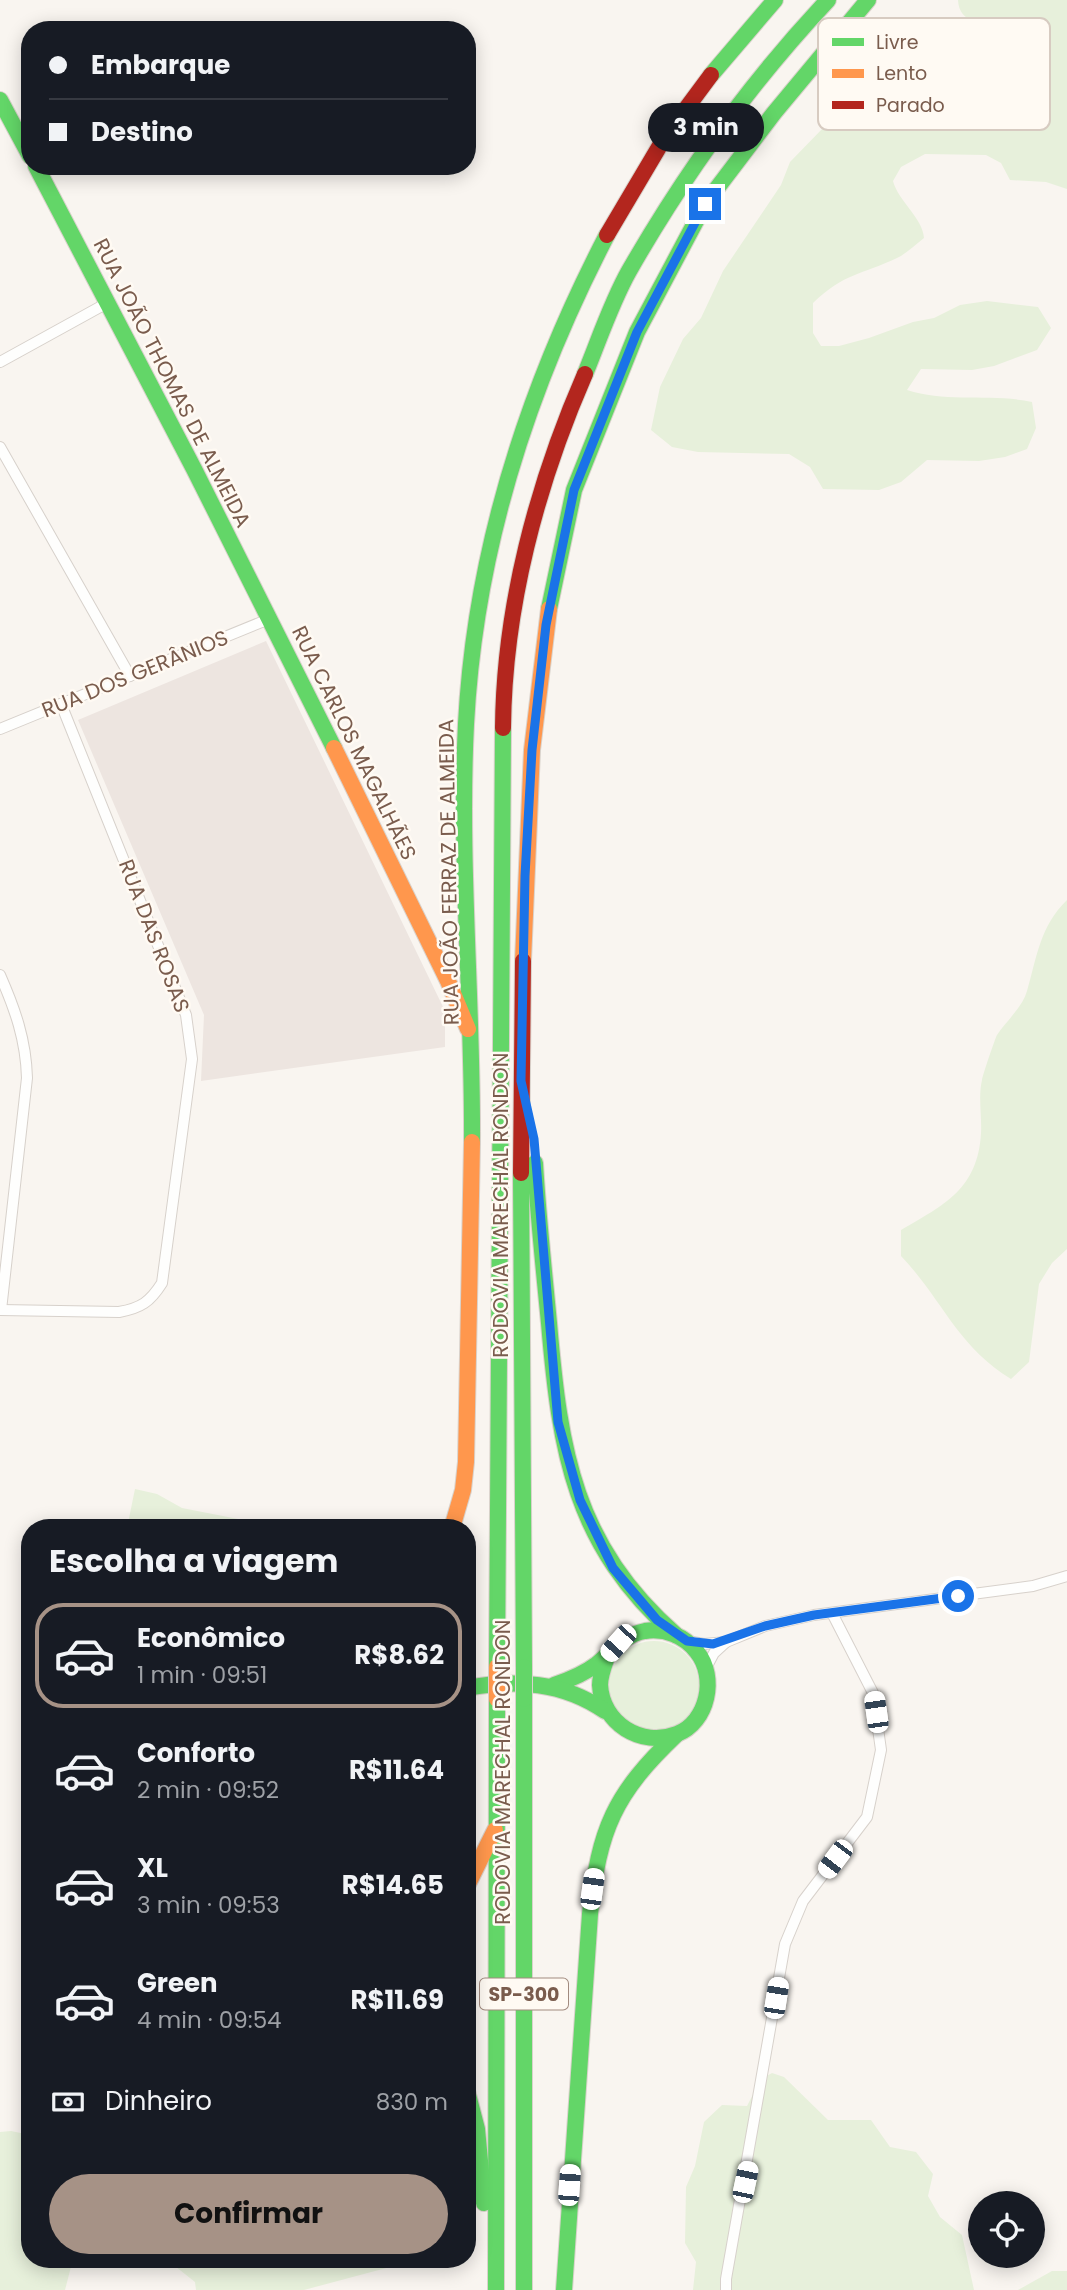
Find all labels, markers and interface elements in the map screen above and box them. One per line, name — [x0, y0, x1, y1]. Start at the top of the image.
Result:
legend — [818, 18, 1050, 130]
text: Livre — [876, 29, 918, 56]
text: Embarque — [91, 47, 230, 83]
text: Lento — [876, 60, 927, 87]
text: Parado — [876, 92, 945, 119]
callout: 3 min — [647, 102, 763, 152]
text: 3 min — [673, 111, 739, 143]
text: Destino — [91, 114, 193, 150]
route end — [689, 188, 721, 220]
street label: RUA JOÃO THOMAS DE ALMEIDA — [87, 233, 258, 532]
street label: RUA CARLOS MAGALHÃES — [285, 621, 424, 865]
street label: RUA DOS GERÂNIOS — [37, 623, 232, 724]
street label: RUA JOÃO FERRAZ DE ALMEIDA — [431, 719, 466, 1025]
street label: RUA DAS ROSAS — [112, 855, 197, 1017]
street label: RODOVIA MARECHAL RONDON — [486, 1052, 515, 1358]
text: Escolha a viagem — [49, 1538, 338, 1583]
route start — [942, 1580, 974, 1612]
street label: RODOVIA MARECHAL RONDON — [488, 1619, 517, 1925]
text: Econômico — [137, 1620, 285, 1656]
car — [597, 1620, 640, 1666]
icon: car — [53, 1624, 116, 1687]
text: R$8.62 — [354, 1637, 444, 1673]
text: 1 min · 09:51 — [137, 1659, 267, 1691]
car — [863, 1690, 890, 1734]
text: Conforto — [137, 1735, 255, 1771]
icon: car — [53, 1739, 116, 1802]
text: R$11.64 — [349, 1752, 444, 1788]
text: 2 min · 09:52 — [137, 1774, 279, 1806]
car — [814, 1836, 857, 1882]
text: XL — [137, 1850, 168, 1886]
icon: car — [53, 1854, 116, 1917]
text: R$14.65 — [342, 1867, 444, 1903]
car — [579, 1867, 606, 1911]
text: 3 min · 09:53 — [137, 1889, 280, 1921]
text: Green — [137, 1965, 218, 2001]
icon: car — [53, 1969, 116, 2032]
car — [763, 1976, 790, 2020]
road number: SP-300 — [480, 1978, 568, 2010]
text: R$11.69 — [351, 1982, 444, 2018]
text: 4 min · 09:54 — [137, 2004, 282, 2036]
icon: cash — [49, 2083, 87, 2121]
text: Dinheiro — [105, 2083, 212, 2119]
text: 830 m — [376, 2086, 448, 2118]
car — [731, 2159, 760, 2205]
car — [558, 2163, 581, 2207]
button: Confirmar — [49, 2174, 448, 2254]
map controls — [968, 2191, 1045, 2268]
button: locate — [968, 2191, 1045, 2268]

